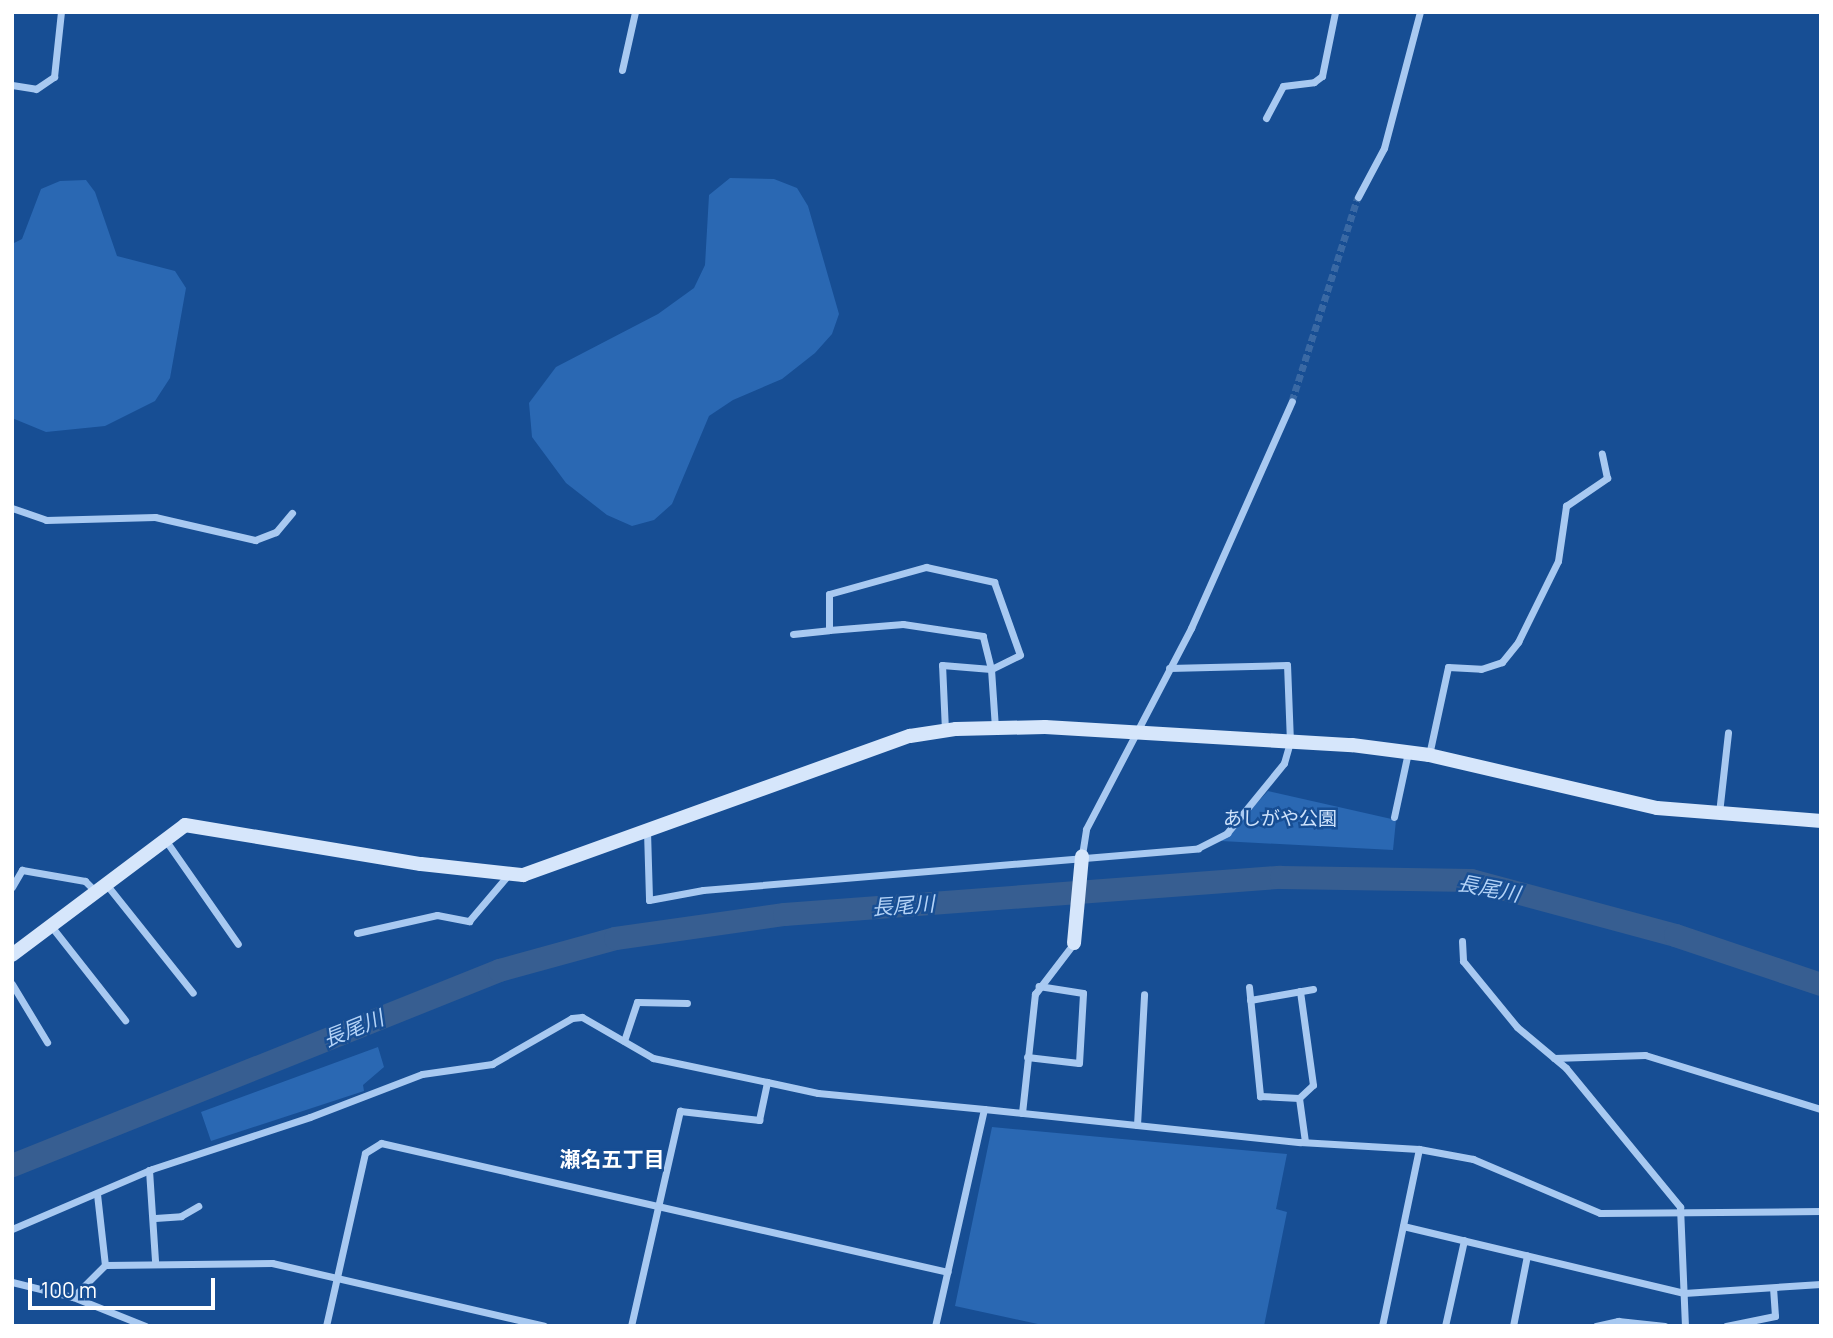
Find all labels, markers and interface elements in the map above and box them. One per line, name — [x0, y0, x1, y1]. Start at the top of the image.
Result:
park label: あしがや公園 — [1223, 808, 1337, 830]
water label: 長尾川 — [1456, 870, 1522, 906]
water label: 長尾川 — [871, 890, 935, 920]
water label: 長尾川 — [319, 1005, 387, 1051]
district label: 瀬名五丁目 — [560, 1146, 664, 1172]
scale bar — [32, 1264, 219, 1308]
text: 100 m — [41, 1276, 97, 1304]

